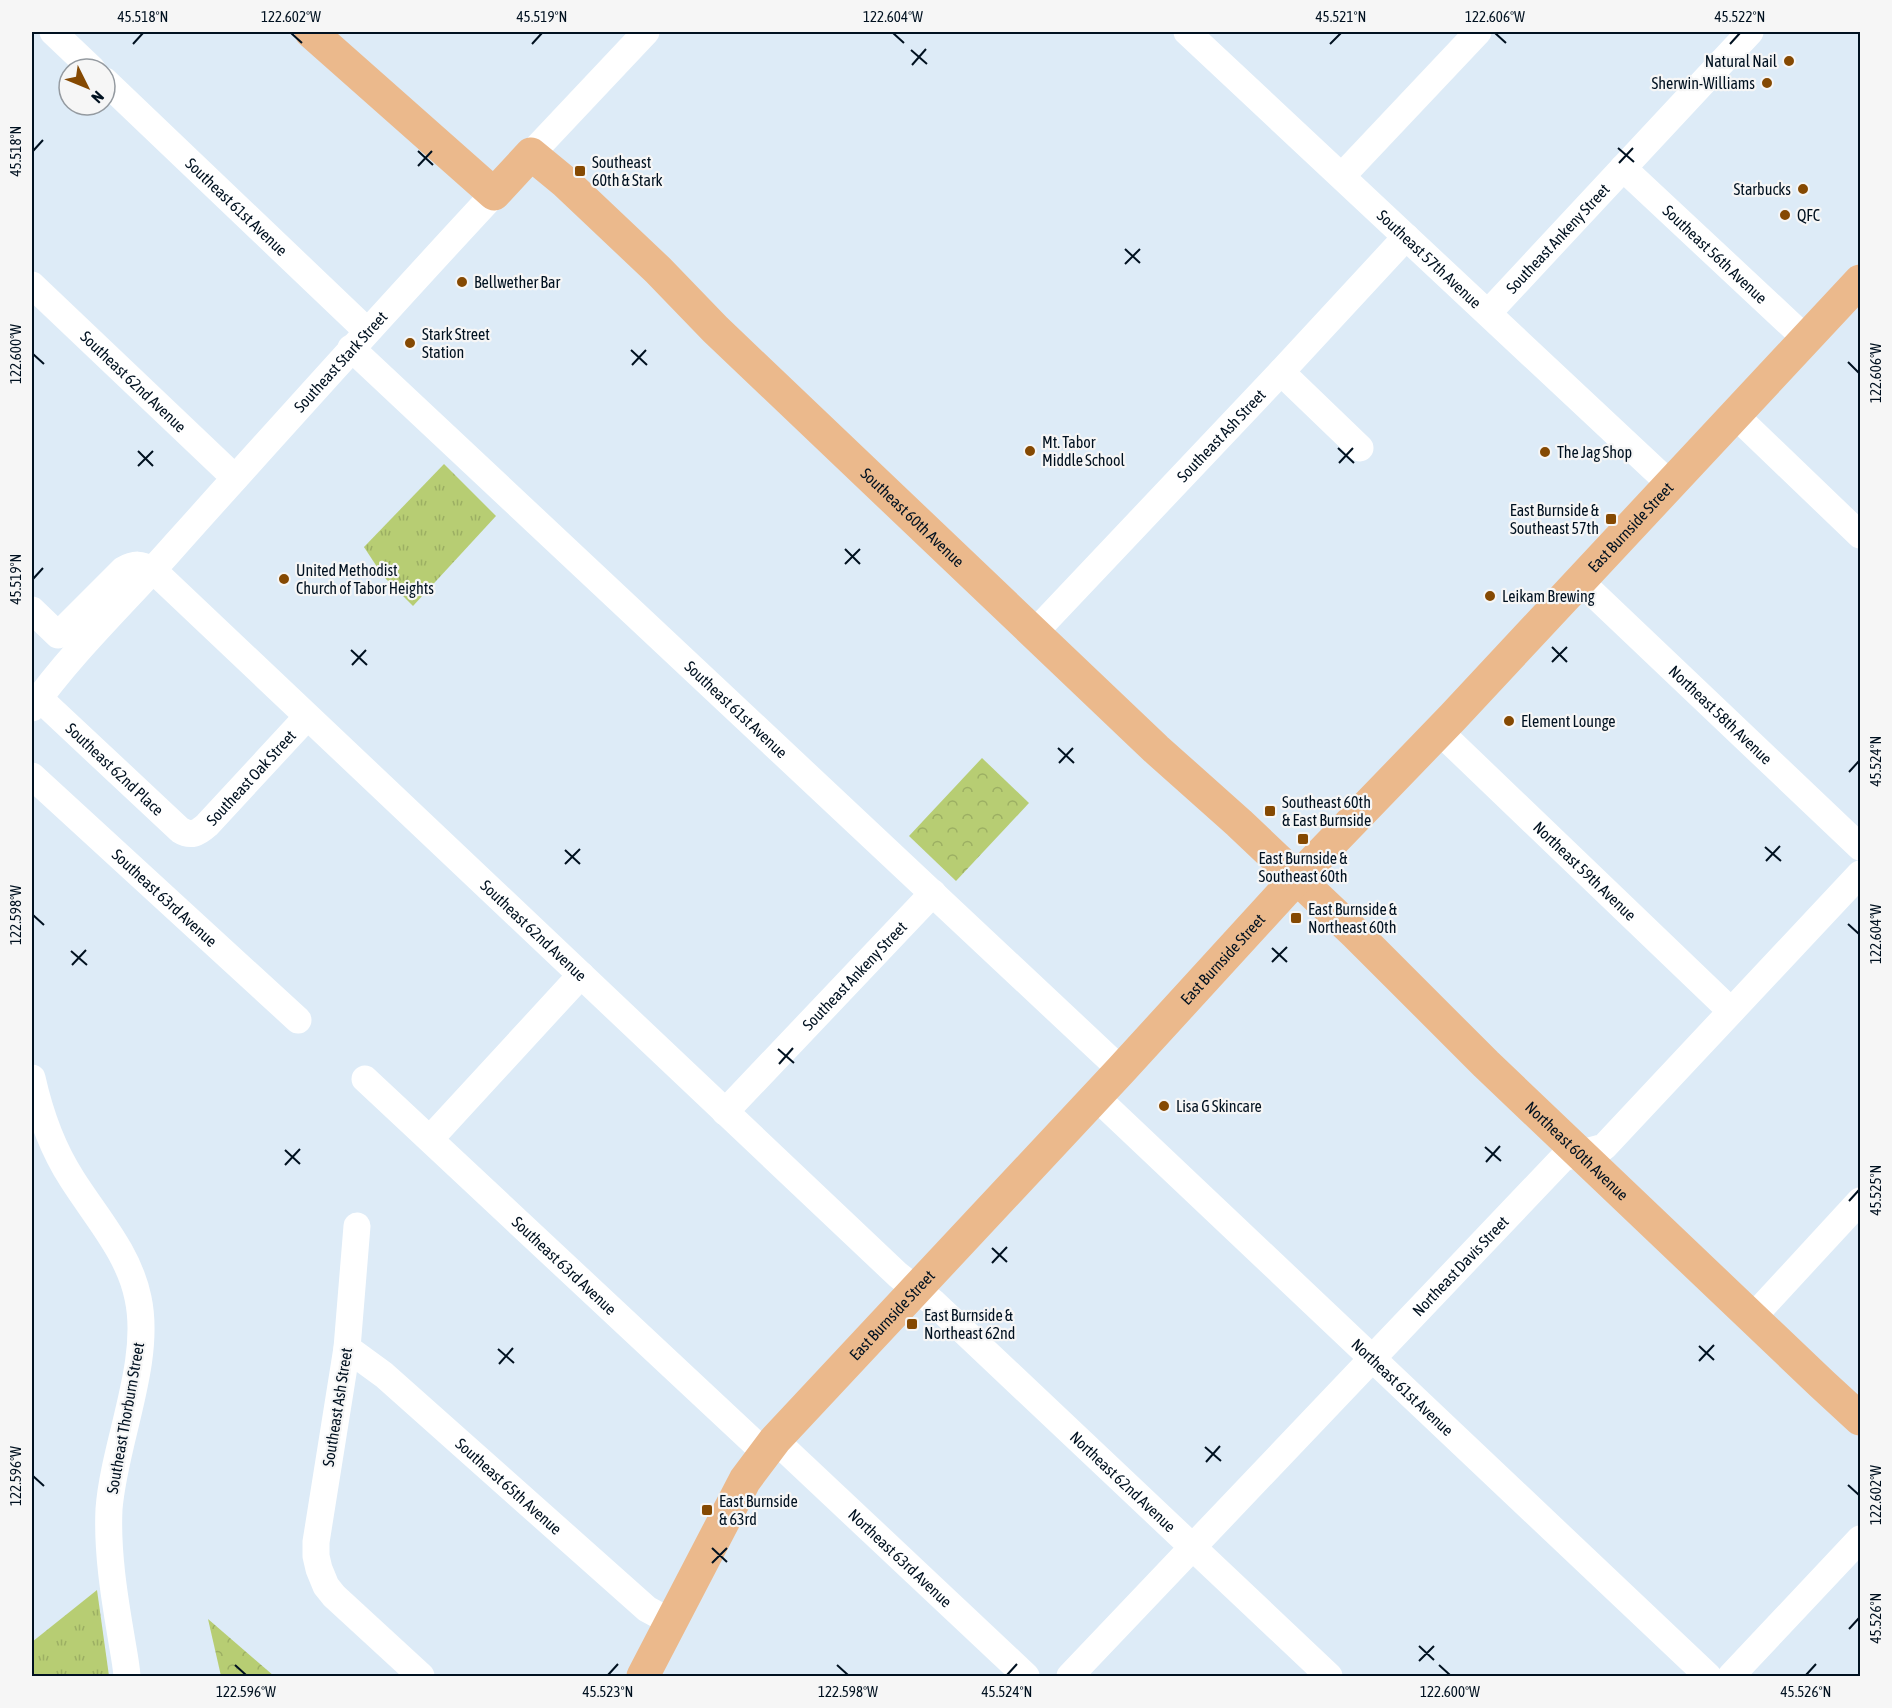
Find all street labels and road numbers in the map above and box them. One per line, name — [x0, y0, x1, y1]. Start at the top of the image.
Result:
street label: Southeast 61st Avenue — [182, 154, 291, 259]
street label: Southeast Ankeny Street — [1502, 180, 1613, 297]
street label: Southeast 56th Avenue — [1659, 201, 1771, 307]
street label: Southeast 57th Avenue — [1374, 206, 1485, 312]
street label: Southeast Stark Street — [290, 307, 391, 416]
street label: Southeast 62nd Avenue — [77, 327, 190, 436]
street label: Southeast Ash Street — [1173, 385, 1269, 485]
street label: Southeast 60th Avenue — [857, 464, 968, 571]
street label: East Burnside Street — [1584, 478, 1677, 576]
street label: Southeast 61st Avenue — [681, 657, 791, 761]
street label: Northeast 58th Avenue — [1665, 662, 1776, 768]
street label: Southeast 62nd Place — [62, 719, 167, 819]
street label: Southeast Oak Street — [203, 726, 299, 829]
street label: Northeast 59th Avenue — [1530, 818, 1640, 924]
street label: Southeast 63rd Avenue — [109, 845, 221, 950]
street label: Southeast 62nd Avenue — [477, 876, 590, 984]
street label: East Burnside Street — [1177, 910, 1269, 1008]
street label: Southeast Ankeny Street — [799, 917, 910, 1034]
street label: Northeast 60th Avenue — [1522, 1098, 1632, 1204]
street label: Northeast Davis Street — [1409, 1212, 1512, 1320]
street label: Southeast 63rd Avenue — [509, 1213, 620, 1318]
street label: East Burnside Street — [846, 1266, 938, 1364]
street label: Northeast 61st Avenue — [1348, 1335, 1457, 1439]
street label: Southeast Thorburn Street — [103, 1341, 147, 1495]
street label: Southeast Ash Street — [319, 1346, 355, 1468]
street label: Northeast 62nd Avenue — [1067, 1428, 1179, 1535]
street label: Southeast 65th Avenue — [452, 1434, 566, 1538]
street label: Northeast 63rd Avenue — [845, 1505, 956, 1611]

